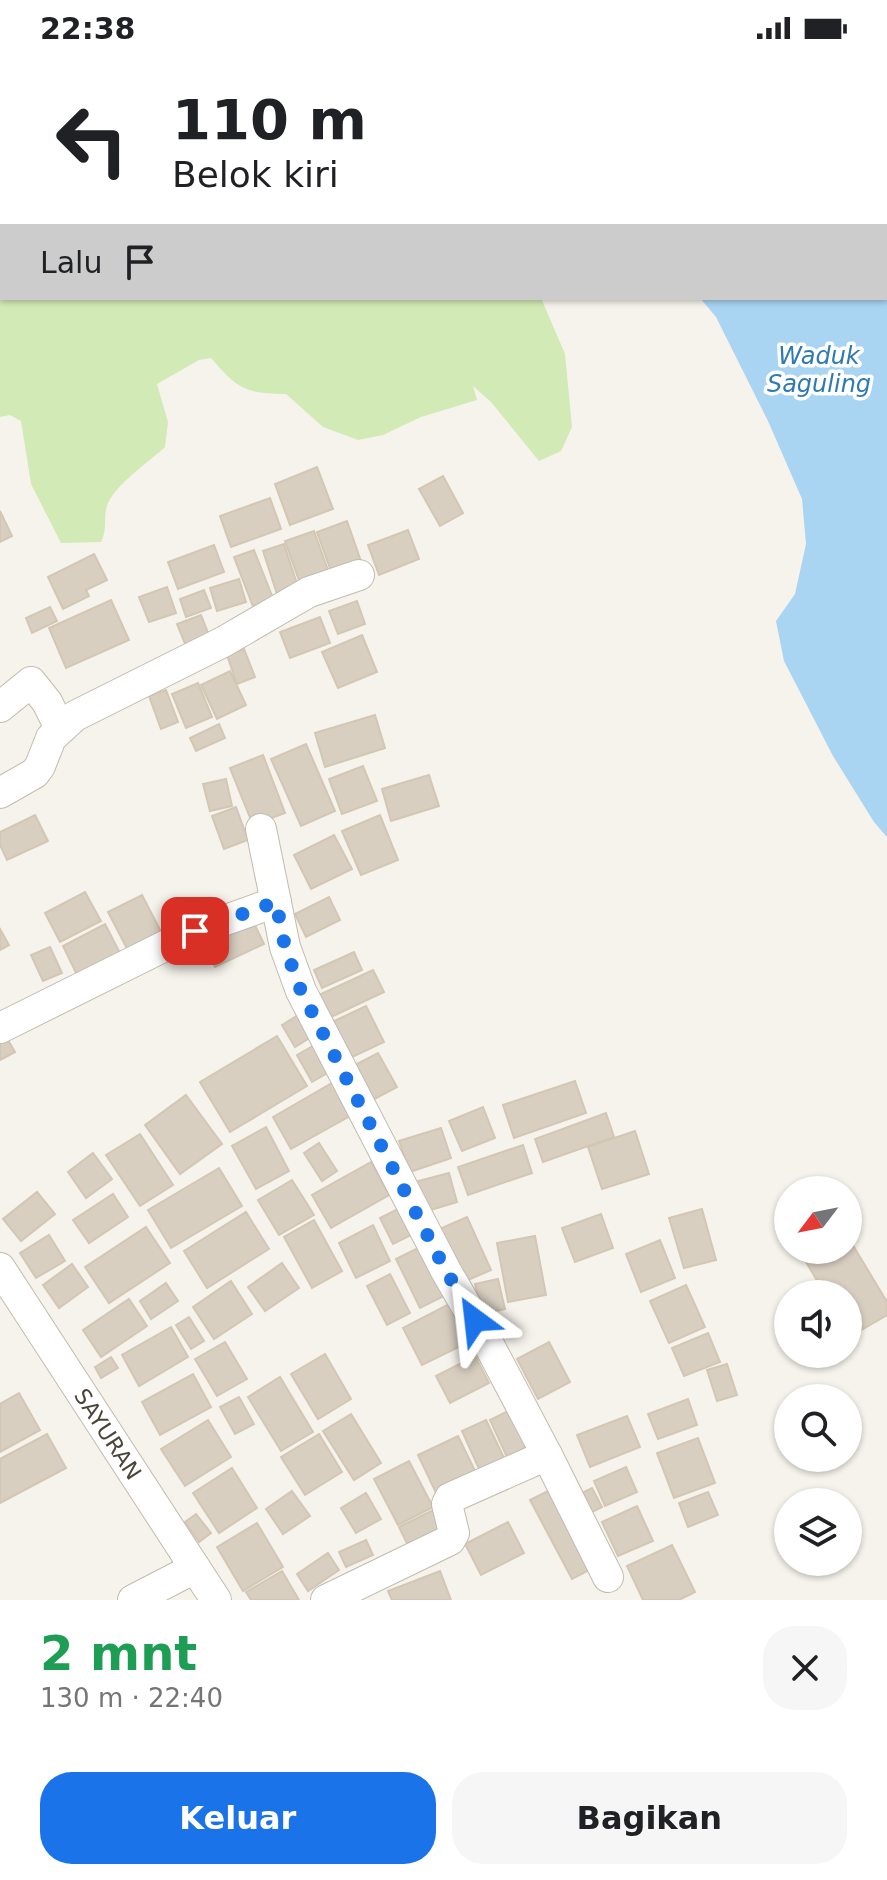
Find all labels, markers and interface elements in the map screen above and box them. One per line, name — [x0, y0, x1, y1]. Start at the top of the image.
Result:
text: 22:38 — [40, 11, 136, 46]
text: 110 m — [172, 87, 367, 152]
icon: left — [40, 88, 144, 192]
text: Belok kiri — [172, 154, 339, 195]
icon: arrive — [118, 240, 162, 284]
text: Lalu — [40, 245, 102, 280]
water label: Waduk Saguling — [767, 342, 871, 398]
pin — [161, 897, 229, 965]
icon: arrive — [173, 909, 217, 953]
north arrow — [774, 1176, 862, 1264]
map controls — [774, 1176, 862, 1576]
position arrow — [433, 1278, 517, 1362]
button: sound — [774, 1280, 862, 1368]
street label: SAYURAN — [69, 1384, 146, 1484]
button: search — [774, 1384, 862, 1472]
button: layers — [774, 1488, 862, 1576]
text: 2 mnt — [40, 1625, 197, 1681]
button: close — [763, 1626, 847, 1710]
text: 130 m · 22:40 — [40, 1683, 223, 1713]
button: Keluar — [40, 1772, 436, 1864]
button: Bagikan — [452, 1772, 847, 1864]

